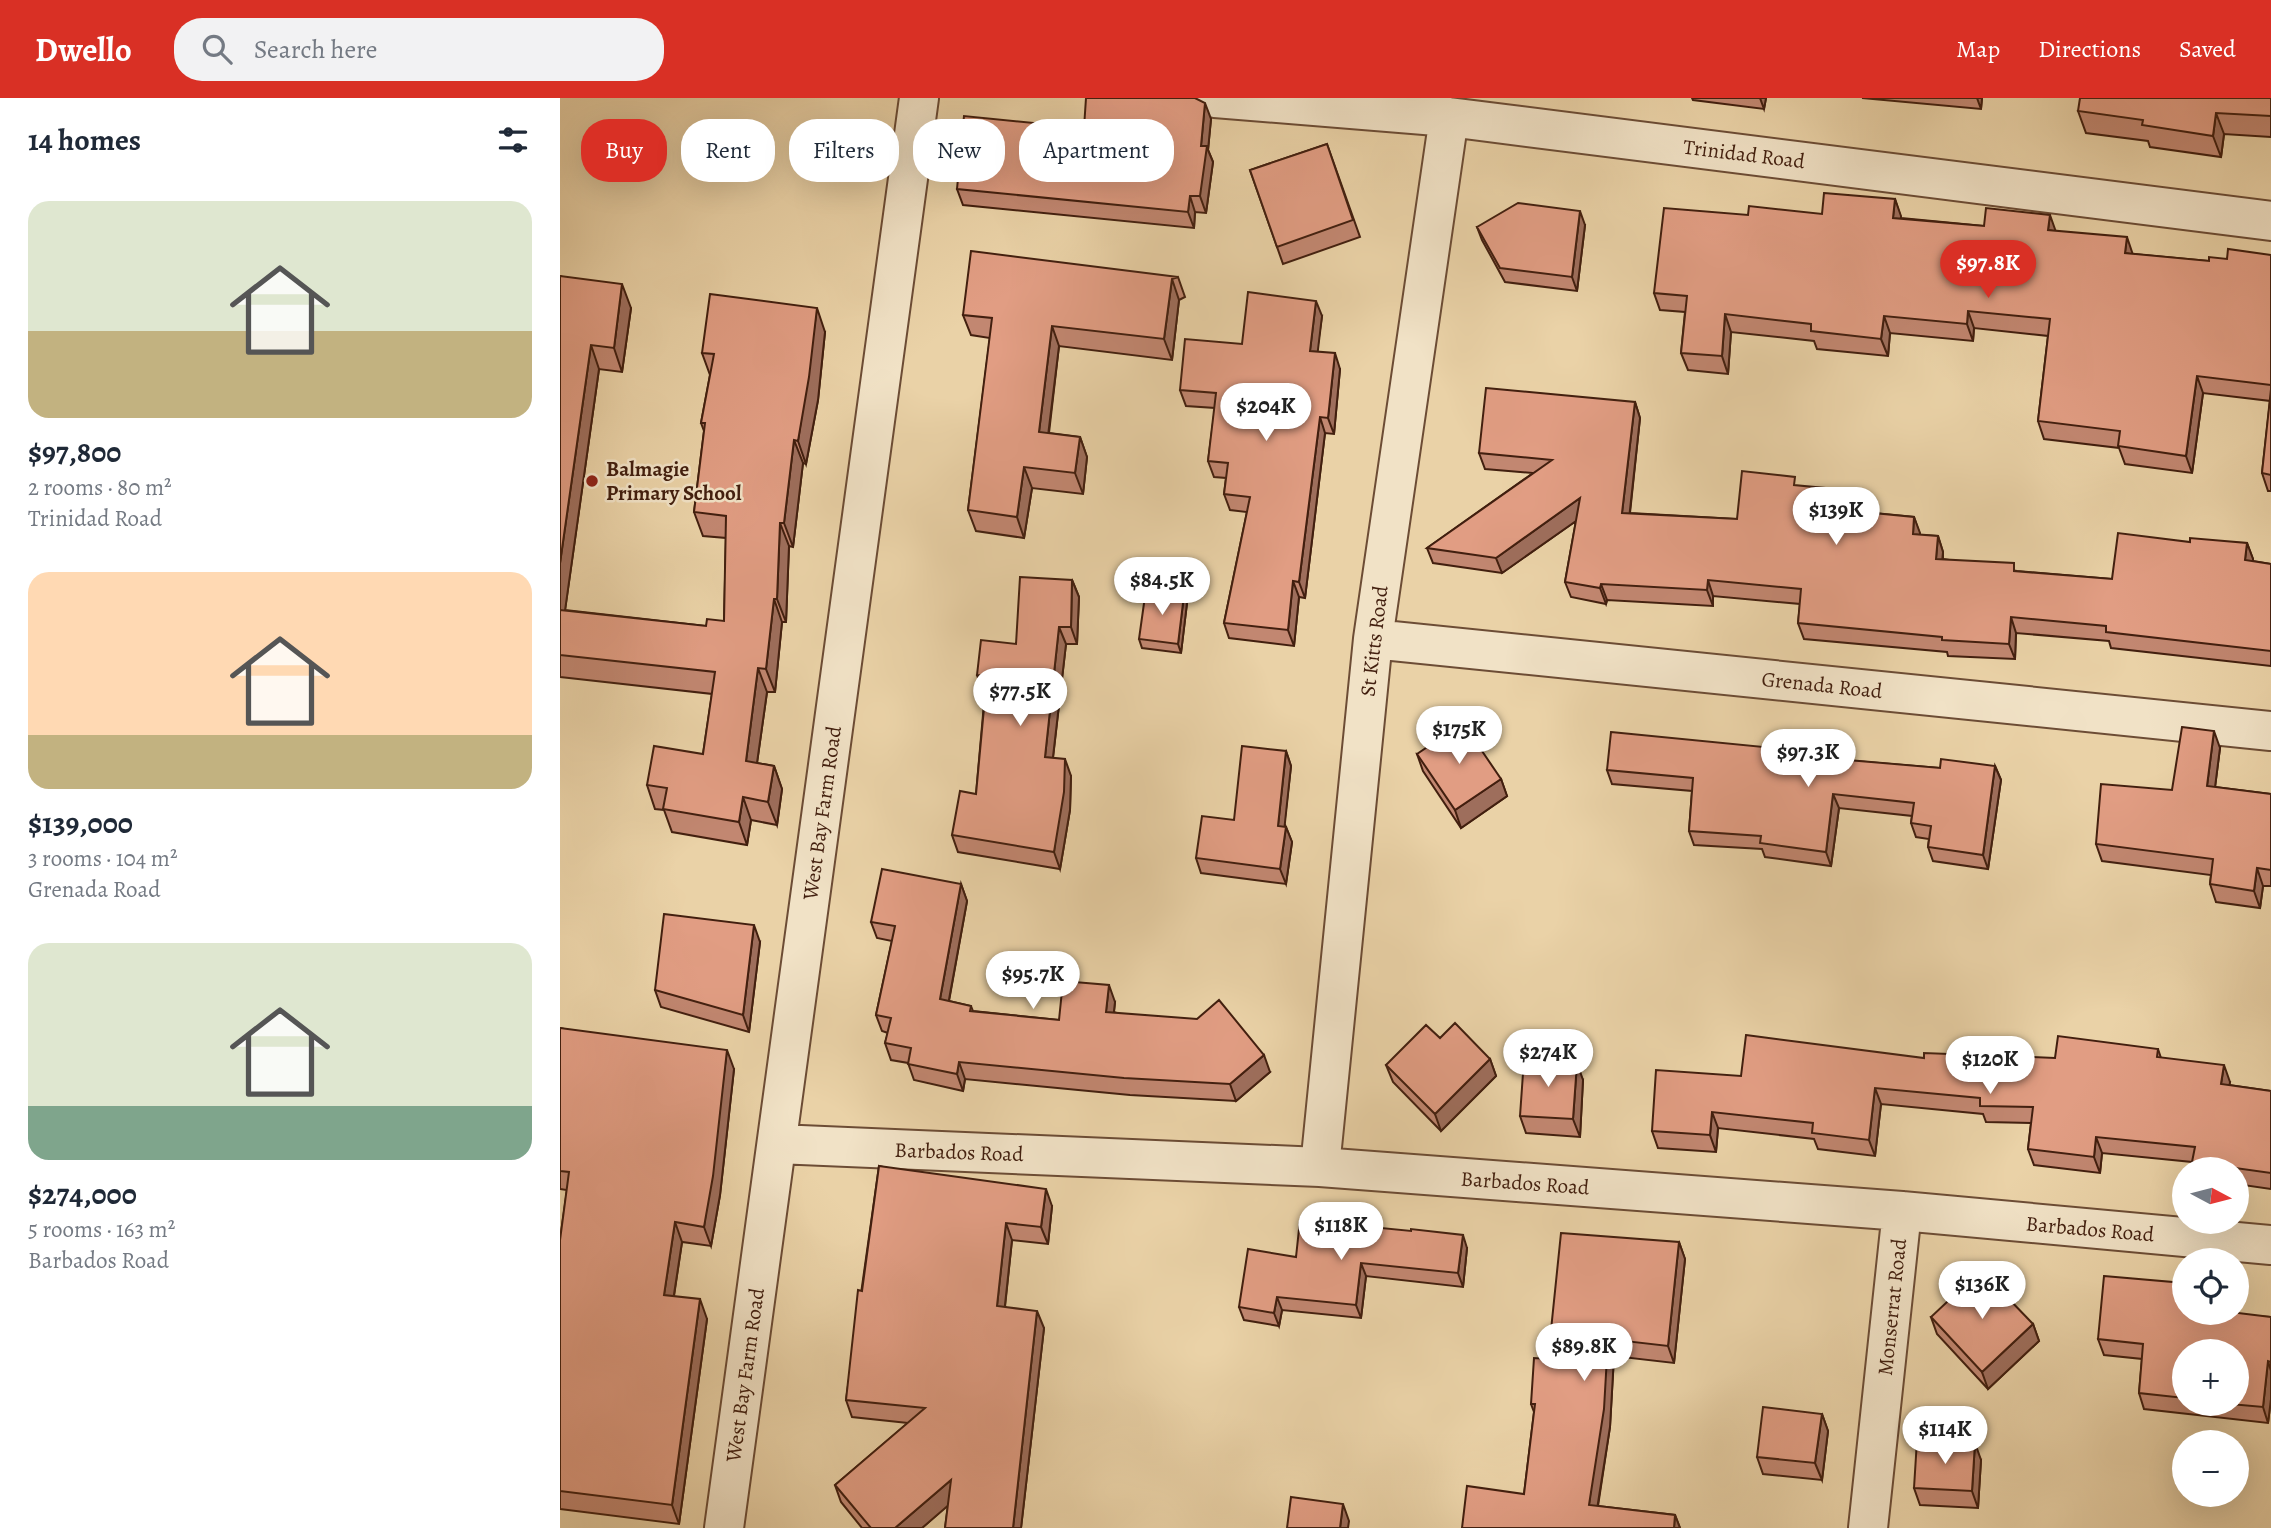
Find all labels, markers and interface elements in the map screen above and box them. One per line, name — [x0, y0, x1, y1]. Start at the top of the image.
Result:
search box — [174, 18, 664, 81]
text: Dwello — [35, 27, 132, 72]
icon: search — [198, 30, 236, 68]
text: Search here — [254, 32, 377, 67]
text: Map — [1956, 33, 2000, 65]
text: Directions — [2038, 33, 2141, 65]
text: Saved — [2179, 33, 2236, 65]
chip: Buy — [581, 119, 667, 182]
chip: Rent — [681, 119, 775, 182]
chip: Filters — [789, 119, 899, 182]
chip: New — [913, 119, 1005, 182]
chip: Apartment — [1019, 119, 1174, 182]
text: 14 homes — [28, 120, 141, 160]
icon: filters — [494, 121, 532, 159]
street label: Trinidad Road — [1682, 133, 1807, 175]
pin: $97.8K — [1931, 240, 2045, 300]
icon: home — [217, 247, 343, 373]
text: $97.8K — [1956, 247, 2020, 278]
pin: $204K — [1217, 384, 1315, 443]
text: $204K — [1236, 390, 1296, 421]
text: $97,800 — [28, 432, 121, 472]
place label: Balmagie Primary School — [606, 455, 742, 507]
text: 2 rooms · 80 m² — [28, 472, 172, 503]
marker: Balmagie Primary School — [584, 473, 600, 489]
pin: $139K — [1787, 488, 1885, 547]
text: $139K — [1809, 494, 1863, 525]
text: Trinidad Road — [28, 503, 162, 534]
pin: $84.5K — [1105, 558, 1219, 617]
text: $84.5K — [1130, 564, 1194, 595]
street label: St Kitts Road — [1353, 583, 1395, 698]
icon: home — [217, 618, 343, 744]
street label: Grenada Road — [1760, 665, 1884, 705]
pin: $77.5K — [963, 668, 1077, 728]
text: $77.5K — [989, 675, 1051, 706]
pin: $175K — [1410, 706, 1508, 766]
text: $175K — [1432, 713, 1486, 744]
street label: West Bay Farm Road — [796, 723, 848, 903]
pin: $97.3K — [1751, 730, 1865, 789]
text: $97.3K — [1777, 736, 1839, 767]
text: $139,000 — [28, 803, 133, 843]
text: 3 rooms · 104 m² — [28, 843, 177, 874]
text: Grenada Road — [28, 874, 161, 905]
pin: $95.7K — [976, 951, 1090, 1011]
text: $95.7K — [1002, 958, 1064, 989]
icon: home — [217, 989, 343, 1115]
pin: $274K — [1499, 1030, 1597, 1089]
text: $274K — [1519, 1036, 1577, 1067]
pin: $120K — [1941, 1037, 2039, 1096]
text: $120K — [1962, 1043, 2018, 1074]
street label: Barbados Road — [894, 1136, 1025, 1168]
north arrow — [2172, 1157, 2249, 1234]
map controls — [2172, 1157, 2249, 1507]
street label: Barbados Road — [1460, 1165, 1591, 1202]
text: $274,000 — [28, 1174, 137, 1214]
pin: $118K — [1292, 1202, 1390, 1262]
text: $118K — [1314, 1209, 1368, 1240]
street label: Barbados Road — [2025, 1209, 2156, 1249]
text: 5 rooms · 163 m² — [28, 1214, 175, 1245]
street label: Monserrat Road — [1871, 1236, 1913, 1377]
text: Barbados Road — [28, 1245, 169, 1276]
button: locate — [2172, 1248, 2249, 1325]
pin: $136K — [1933, 1262, 2031, 1321]
text: $136K — [1955, 1268, 2009, 1299]
street label: West Bay Farm Road — [719, 1285, 771, 1465]
pin: $89.8K — [1527, 1324, 1641, 1383]
text: $89.8K — [1552, 1330, 1616, 1361]
button: + — [2172, 1339, 2249, 1416]
pin: $114K — [1896, 1406, 1994, 1466]
text: $114K — [1918, 1413, 1972, 1444]
button: − — [2172, 1430, 2249, 1507]

